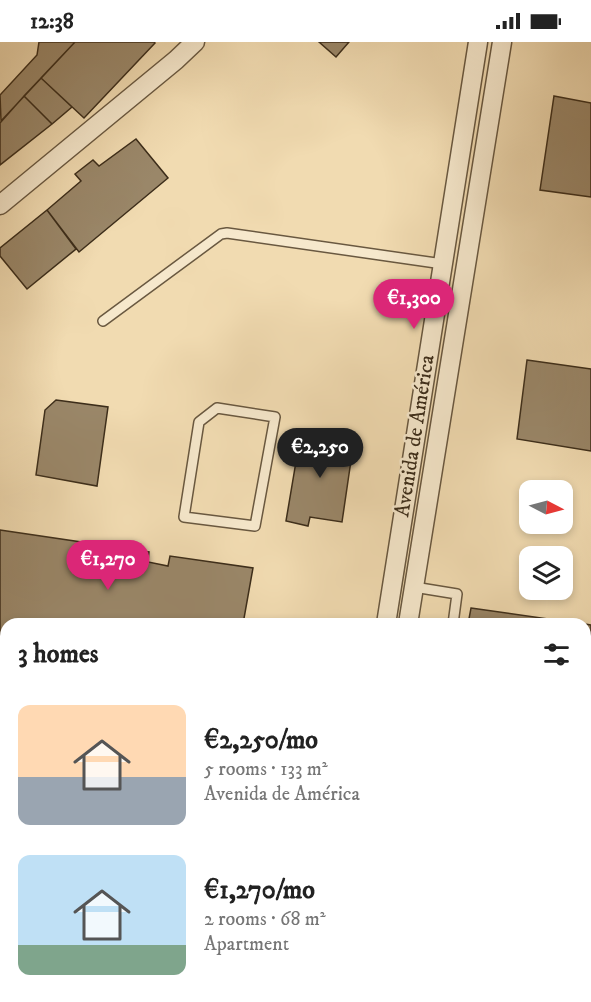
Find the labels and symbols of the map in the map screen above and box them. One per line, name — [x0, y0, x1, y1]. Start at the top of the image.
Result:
pin: €1,300 — [365, 279, 463, 330]
street label: Avenida de América — [389, 353, 441, 519]
pin: €2,250 — [271, 428, 369, 479]
north arrow — [519, 480, 573, 534]
pin: €1,270 — [59, 540, 157, 591]

